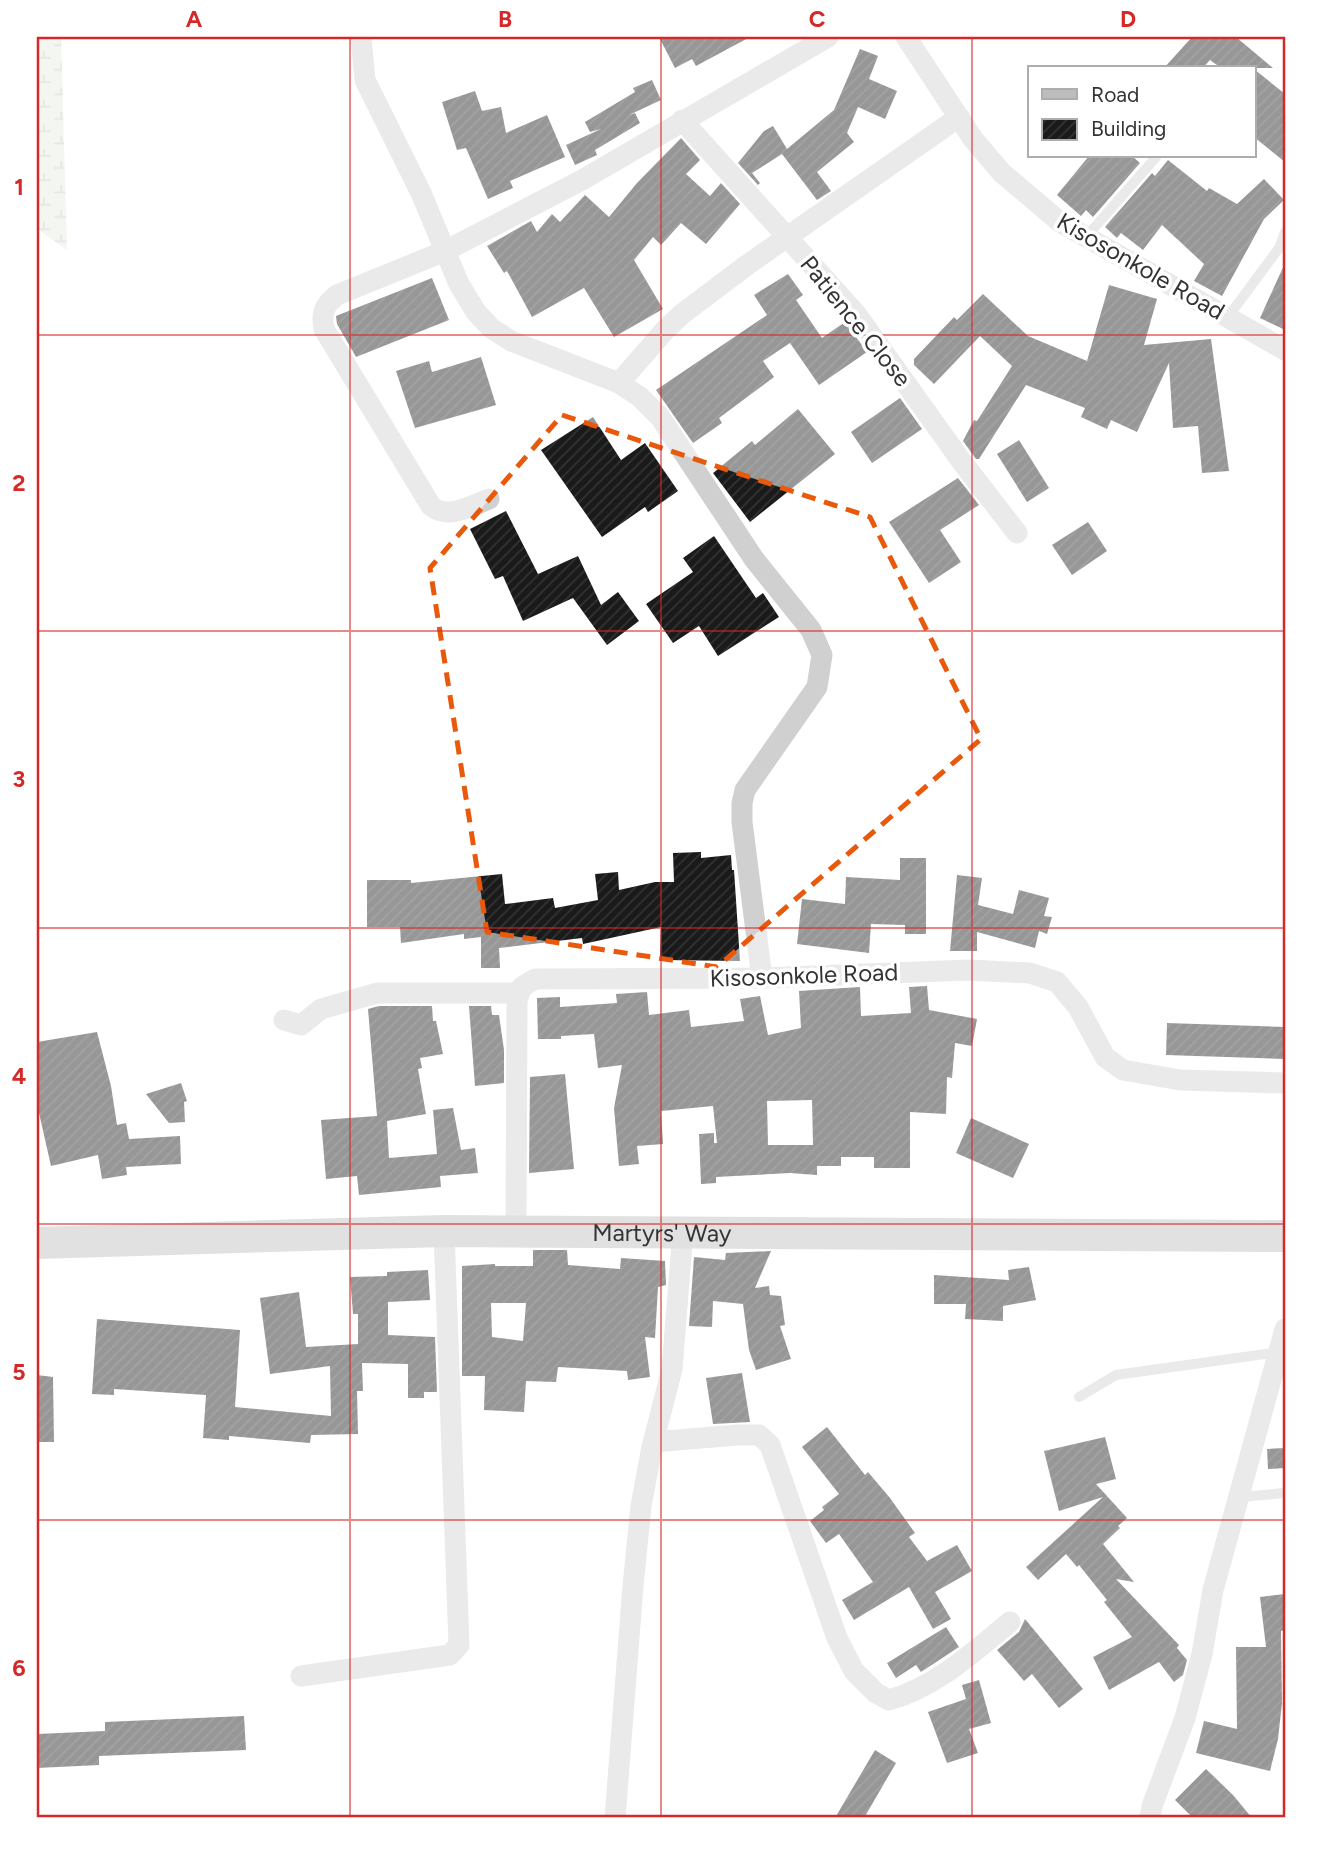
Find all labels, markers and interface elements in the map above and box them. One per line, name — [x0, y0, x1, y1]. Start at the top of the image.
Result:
text: A — [186, 5, 203, 33]
text: B — [498, 5, 512, 33]
text: C — [809, 5, 826, 33]
text: D — [1120, 5, 1136, 33]
legend — [1028, 66, 1256, 158]
text: Road — [1091, 82, 1139, 107]
text: Building — [1091, 116, 1166, 141]
text: 1 — [14, 173, 24, 201]
street label: Kisosonkole Road — [1052, 206, 1230, 326]
street label: Patience Close — [794, 250, 918, 392]
text: 2 — [12, 469, 26, 497]
text: 3 — [13, 765, 25, 793]
street label: Kisosonkole Road — [709, 957, 899, 993]
text: 4 — [12, 1062, 26, 1090]
street label: Martyrs' Way — [592, 1217, 732, 1247]
text: 5 — [12, 1358, 26, 1386]
text: 6 — [12, 1654, 26, 1682]

